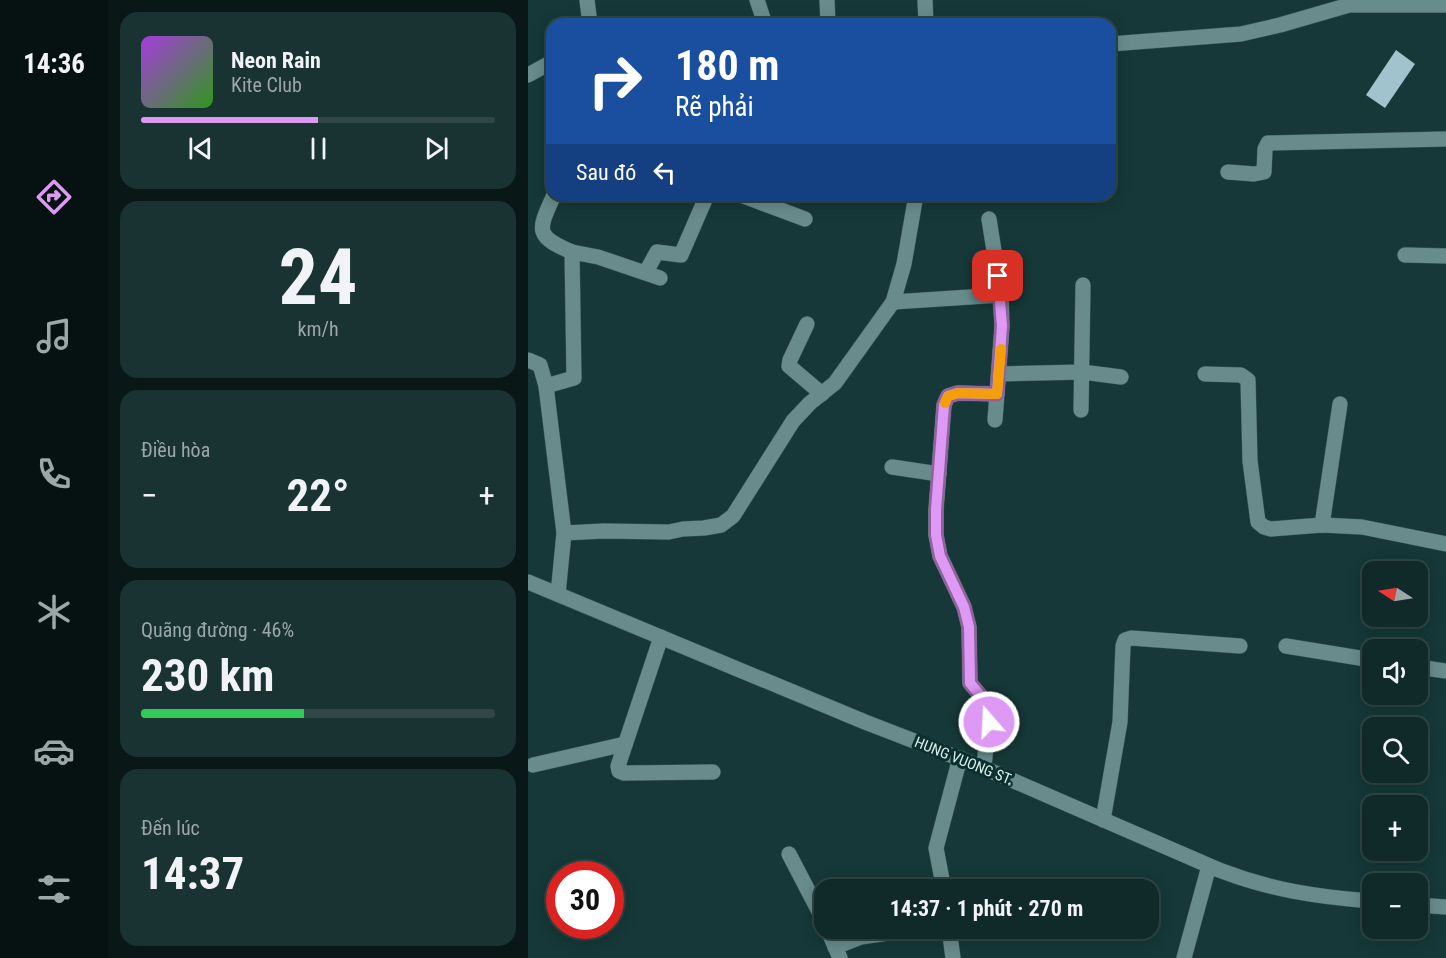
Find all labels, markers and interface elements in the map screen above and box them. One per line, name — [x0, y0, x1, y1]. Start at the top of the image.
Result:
text: 180 m — [675, 41, 780, 90]
icon: right — [576, 42, 654, 120]
text: 14:36 — [23, 48, 85, 80]
text: Neon Rain — [231, 48, 321, 73]
text: Kite Club — [231, 73, 302, 97]
text: Rẽ phải — [675, 91, 754, 123]
icon: previous — [184, 132, 217, 165]
icon: pause — [302, 132, 335, 165]
icon: next — [420, 132, 453, 165]
icon: left — [648, 156, 681, 189]
text: Sau đó — [576, 160, 636, 185]
icon: directions — [33, 176, 75, 218]
text: 24 — [279, 232, 357, 323]
pin — [972, 250, 1023, 301]
icon: arrive — [981, 259, 1014, 292]
icon: music — [33, 315, 75, 357]
text: km/h — [297, 317, 339, 341]
text: Điều hòa — [141, 438, 210, 462]
icon: phone — [33, 453, 75, 495]
text: 22° — [287, 469, 350, 522]
text: − — [141, 476, 158, 515]
text: + — [479, 476, 495, 515]
north arrow — [1362, 561, 1428, 627]
map controls — [1362, 561, 1428, 939]
icon: climate — [33, 591, 75, 633]
text: Quãng đường · 46% — [141, 618, 294, 642]
button: sound — [1362, 639, 1428, 705]
text: 230 km — [141, 649, 274, 702]
position arrow — [957, 690, 1021, 754]
button: search — [1362, 717, 1428, 783]
icon: car — [33, 730, 75, 772]
street label: HUNG VUONG ST. — [912, 733, 1016, 789]
button: + — [1362, 795, 1428, 861]
text: Đến lúc — [141, 816, 200, 840]
text: 14:37 — [141, 847, 244, 900]
speed limit sign: 30 — [546, 861, 624, 939]
icon: filters — [33, 868, 75, 910]
button: − — [1362, 873, 1428, 939]
text: 14:37 · 1 phút · 270 m — [890, 896, 1083, 921]

